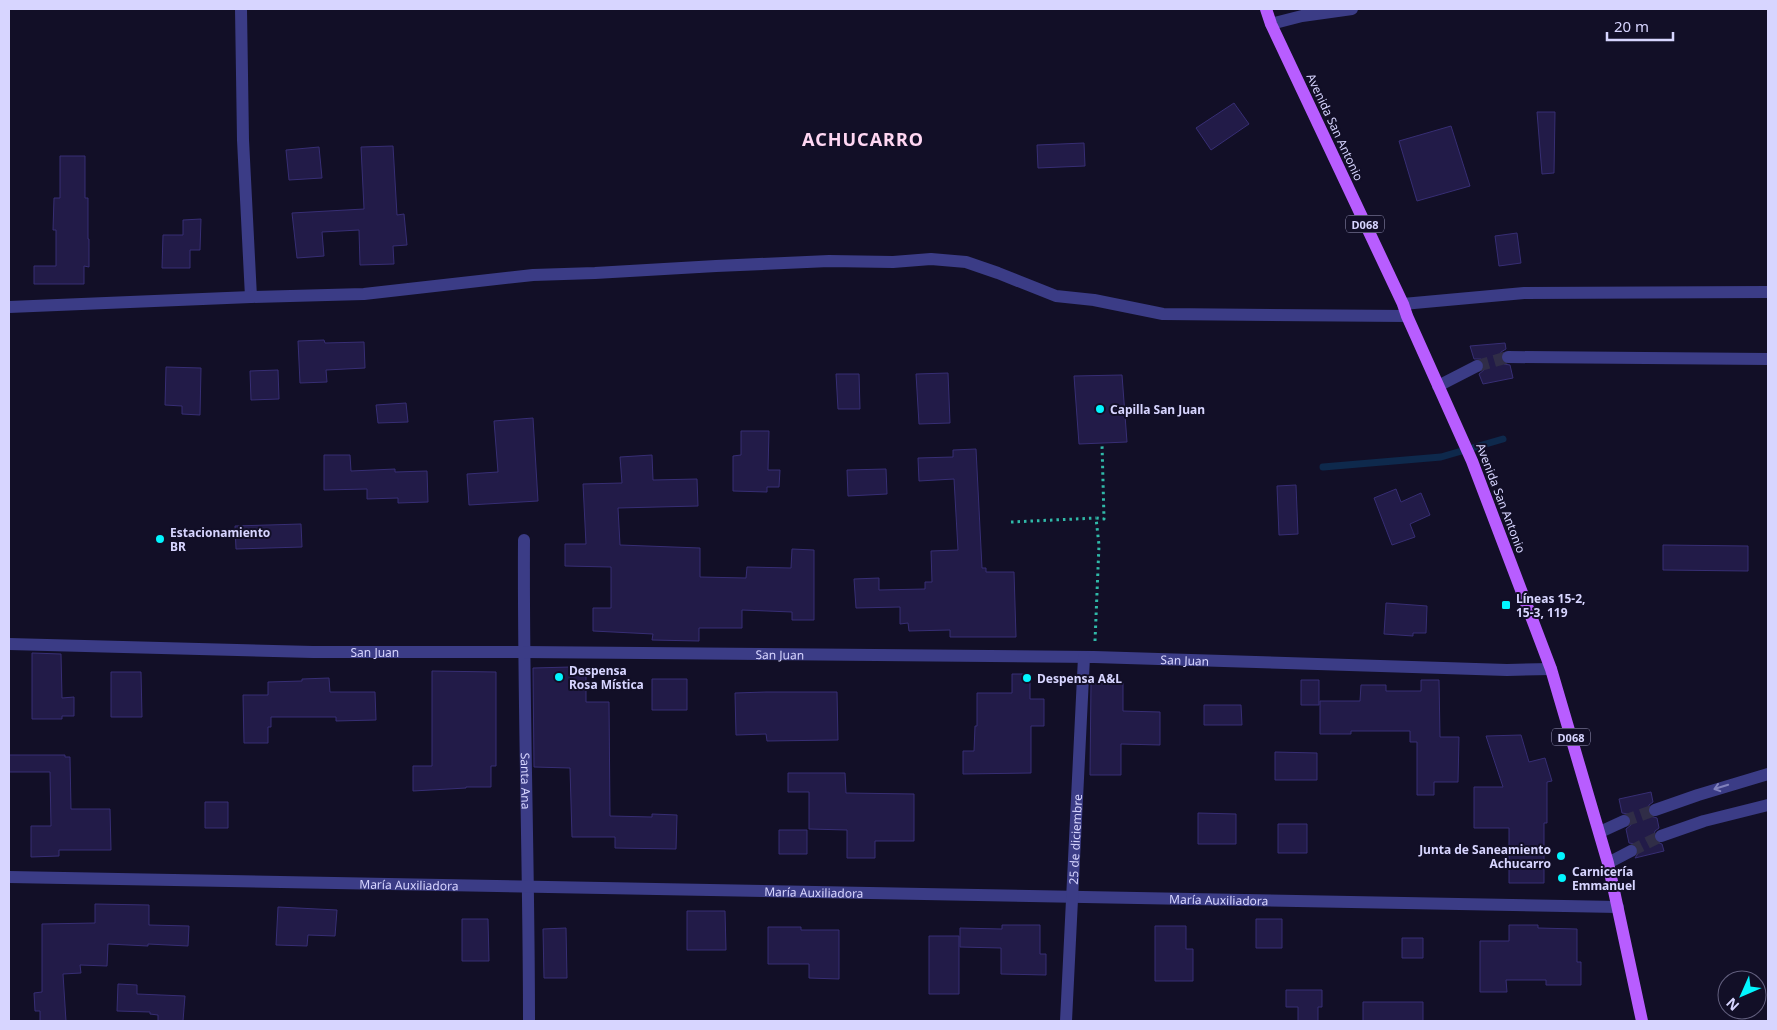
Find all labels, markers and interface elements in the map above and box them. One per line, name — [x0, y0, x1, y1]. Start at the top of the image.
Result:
scale bar — [1607, 10, 1673, 42]
text: 20 m — [1614, 16, 1649, 36]
street label: Avenida San Antonio — [1303, 71, 1367, 183]
district label: ACHUCARRO — [802, 127, 924, 151]
road number: D068 — [1346, 215, 1384, 232]
place label: Capilla San Juan — [1110, 401, 1205, 418]
marker: Capilla San Juan — [1094, 403, 1106, 415]
street label: Avenida San Antonio — [1472, 441, 1530, 555]
place label: Estacionamiento BR — [170, 524, 270, 555]
marker: Estacionamiento BR — [154, 533, 166, 545]
place label: Líneas 15-2, 15-3, 119 — [1516, 590, 1585, 621]
marker: Líneas 15-2, 15-3, 119 — [1500, 599, 1512, 611]
street label: San Juan — [351, 644, 399, 661]
street label: San Juan — [755, 646, 804, 663]
street label: San Juan — [1160, 651, 1209, 669]
place label: Despensa Rosa Mística — [569, 662, 644, 693]
place label: Despensa A&L — [1037, 670, 1122, 687]
marker: Despensa Rosa Mística — [553, 671, 565, 683]
marker: Despensa A&L — [1021, 672, 1033, 684]
road number: D068 — [1552, 729, 1590, 746]
street label: Santa Ana — [517, 752, 535, 810]
one-way arrow — [1714, 783, 1730, 793]
street label: 25 de diciembre — [1064, 793, 1086, 885]
place label: Junta de Saneamiento Achucarro — [1418, 841, 1551, 872]
marker: Junta de Saneamiento Achucarro — [1555, 850, 1567, 862]
place label: Carnicería Emmanuel — [1572, 863, 1636, 894]
marker: Carnicería Emmanuel — [1556, 872, 1568, 884]
street label: María Auxiliadora — [359, 875, 459, 894]
street label: María Auxiliadora — [764, 883, 864, 901]
street label: María Auxiliadora — [1169, 890, 1269, 909]
north arrow — [1717, 970, 1767, 1020]
text: N — [1722, 994, 1743, 1015]

